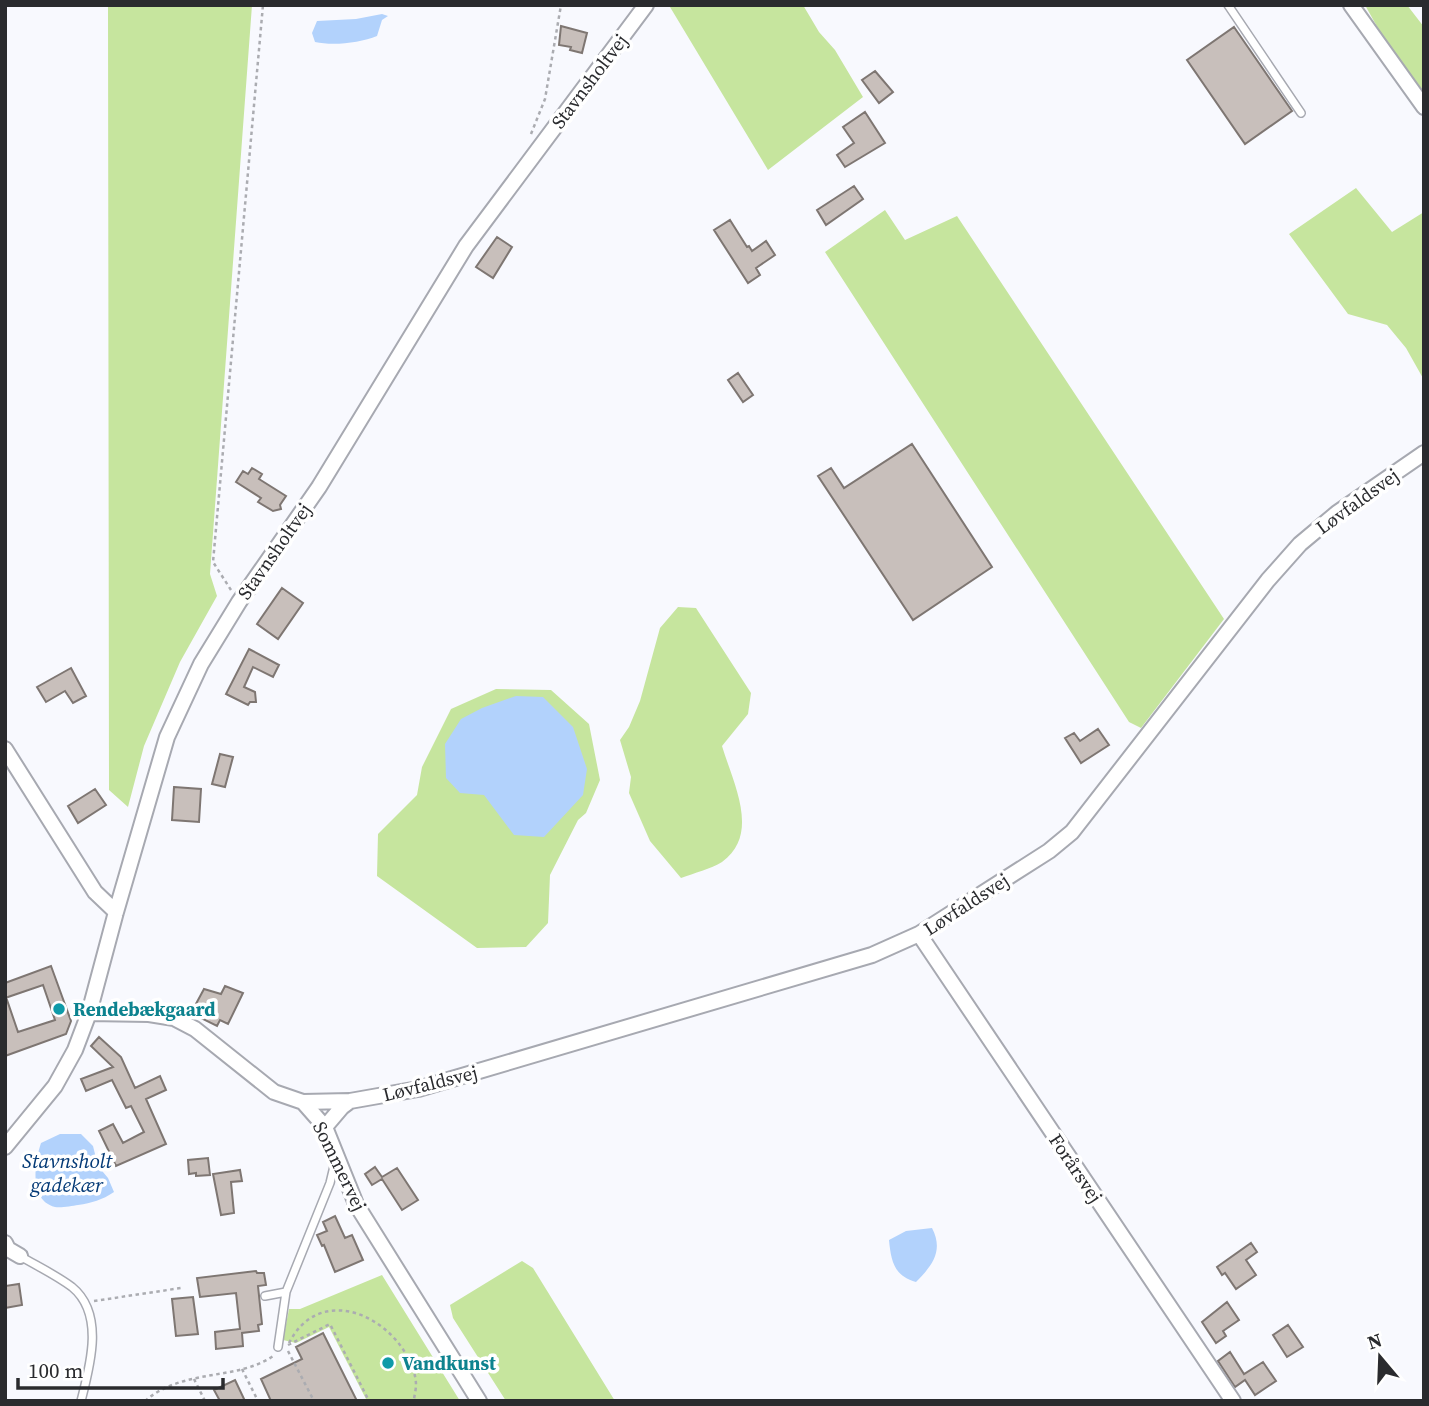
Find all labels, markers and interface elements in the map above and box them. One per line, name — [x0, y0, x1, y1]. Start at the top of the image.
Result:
street label: Stavnsholtvej — [545, 28, 633, 134]
street label: Løvfaldsvej — [1310, 462, 1404, 540]
street label: Stavnsholtvej — [231, 498, 317, 604]
street label: Løvfaldsvej — [918, 867, 1014, 941]
place label: Rendebækgaard — [73, 996, 216, 1022]
marker: Rendebækgaard — [51, 1001, 67, 1017]
street label: Løvfaldsvej — [380, 1059, 480, 1107]
street label: Sommervej — [307, 1117, 373, 1215]
street label: Forårsvej — [1043, 1128, 1109, 1208]
water label: Stavnsholt gadekær — [22, 1146, 113, 1199]
north arrow — [1345, 1322, 1415, 1392]
text: N — [1364, 1326, 1385, 1355]
scale bar — [18, 1346, 222, 1390]
place label: Vandkunst — [402, 1350, 496, 1376]
marker: Vandkunst — [380, 1355, 396, 1371]
text: 100 m — [28, 1356, 83, 1385]

